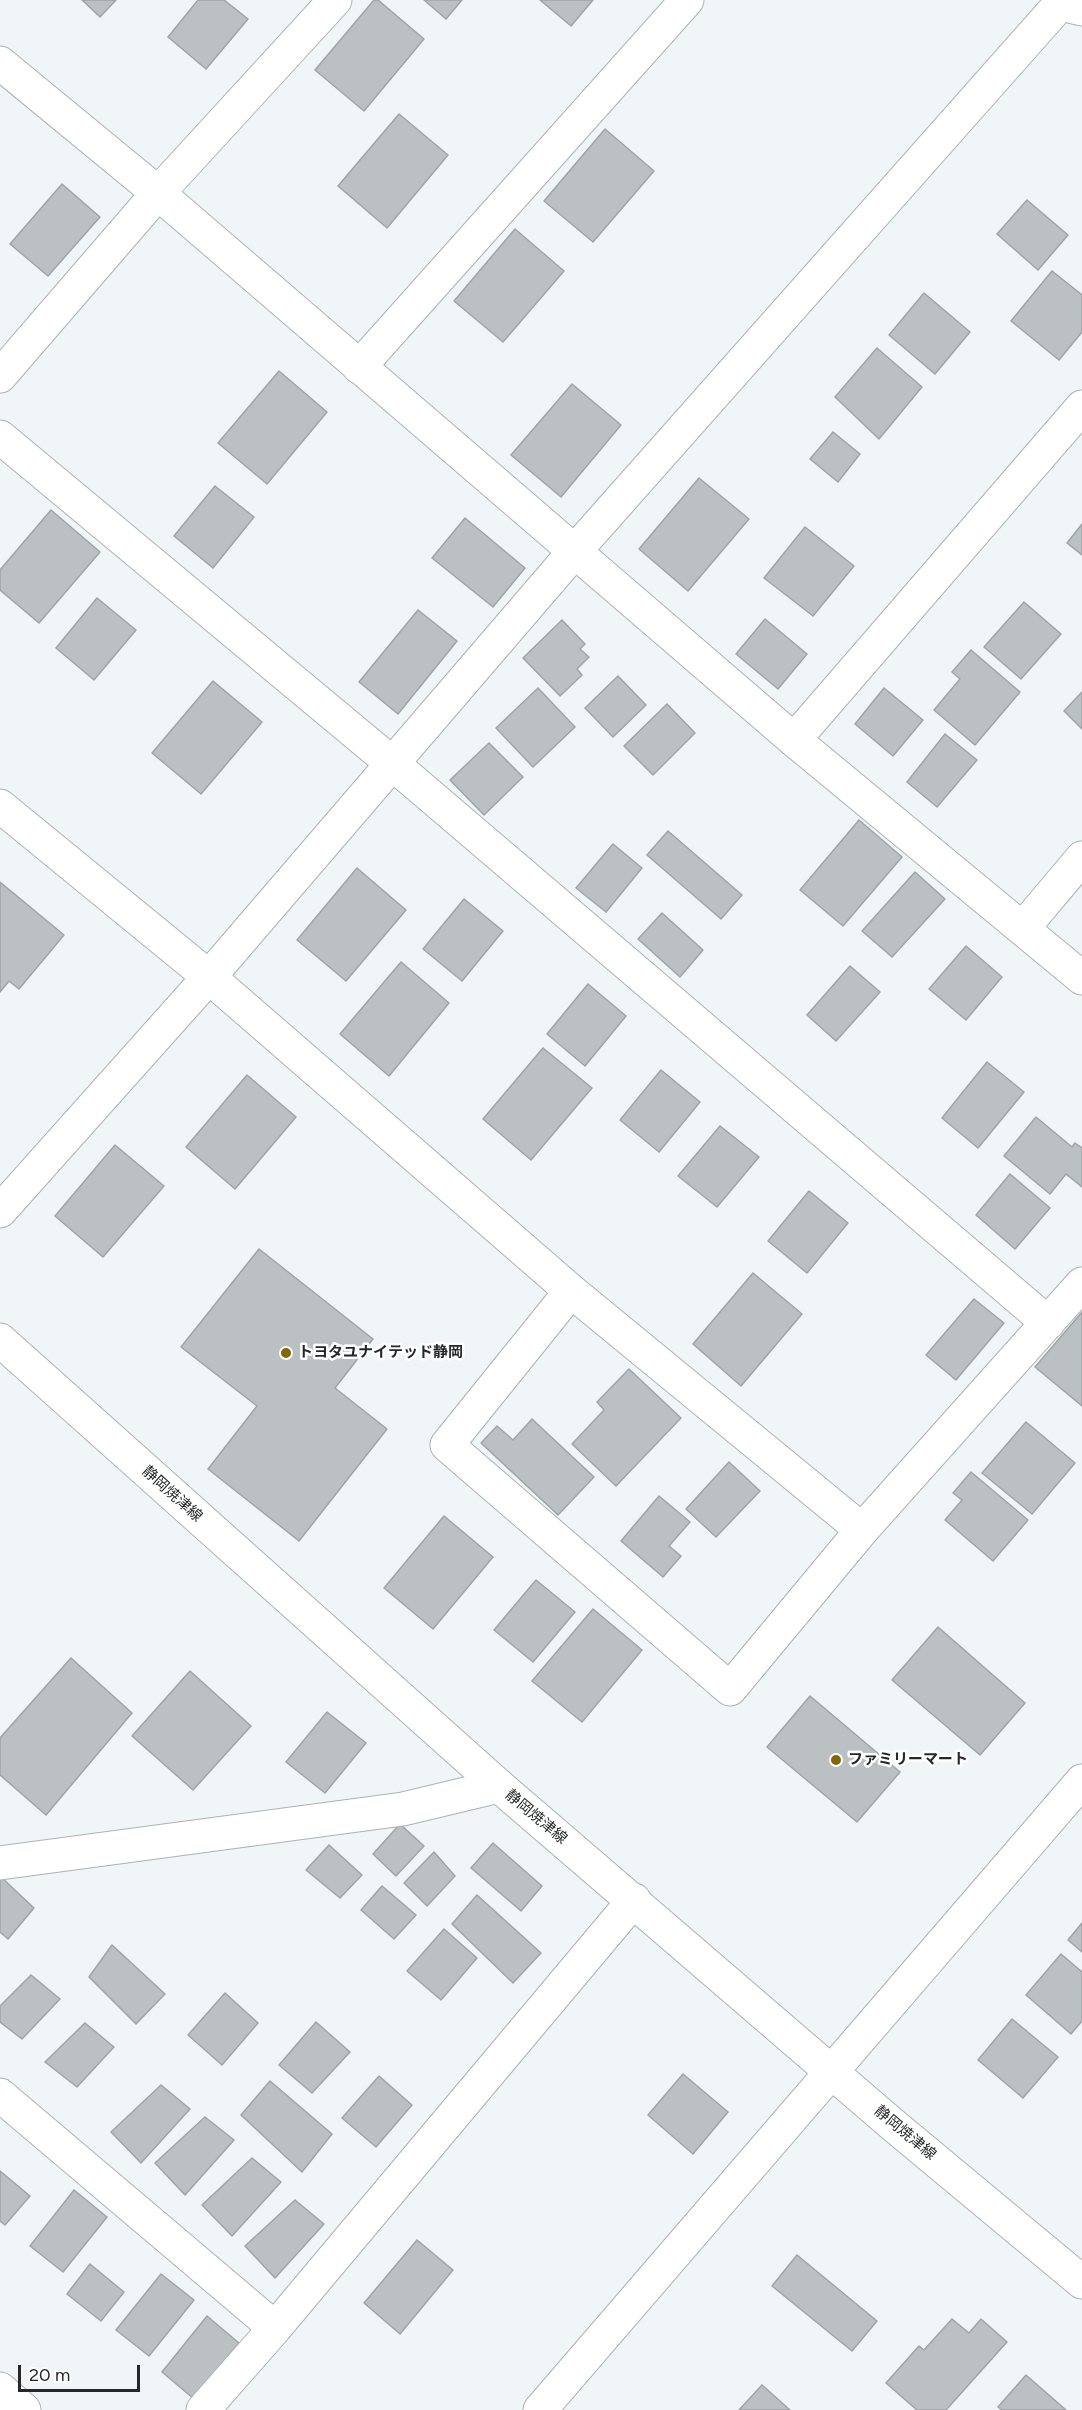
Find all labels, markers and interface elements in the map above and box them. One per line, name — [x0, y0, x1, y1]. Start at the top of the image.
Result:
place label: トヨタユナイテッド静岡 — [298, 1344, 463, 1362]
marker: トヨタユナイテッド静岡 — [279, 1346, 293, 1360]
street label: 静岡焼津線 — [138, 1462, 206, 1526]
place label: ファミリーマート — [848, 1751, 968, 1769]
marker: ファミリーマート — [829, 1753, 843, 1767]
street label: 静岡焼津線 — [501, 1786, 571, 1848]
street label: 静岡焼津線 — [870, 2102, 940, 2164]
scale bar — [21, 2353, 142, 2391]
text: 20 m — [29, 2364, 70, 2386]

